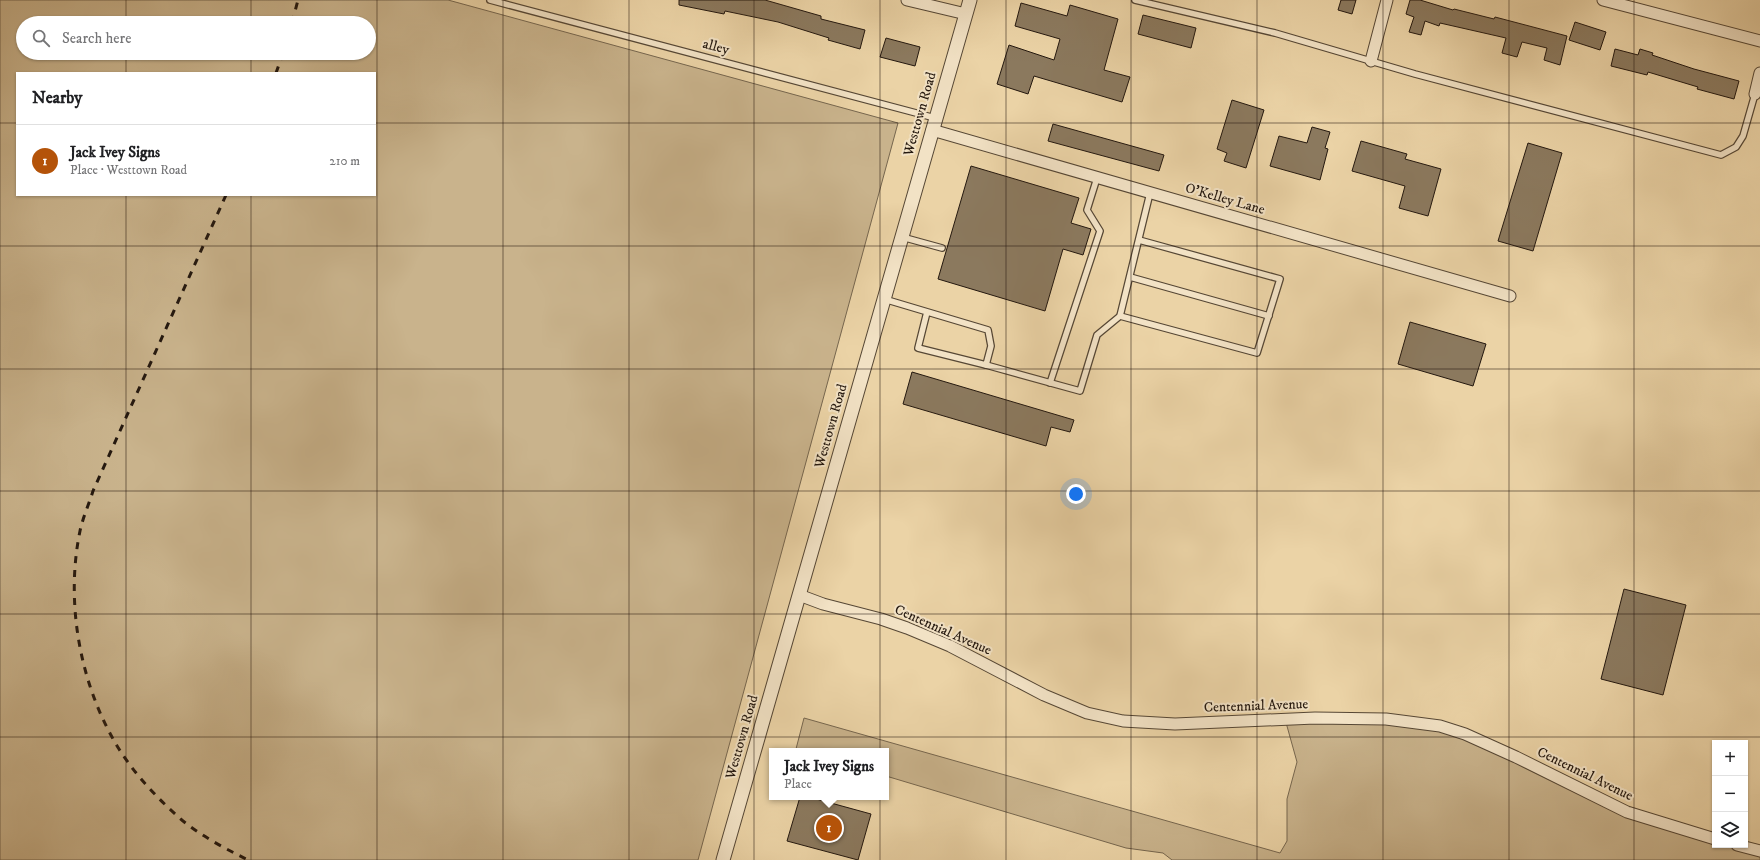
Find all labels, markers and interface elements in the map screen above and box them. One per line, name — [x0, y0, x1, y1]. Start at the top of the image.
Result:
search box — [16, 16, 376, 60]
icon: search — [30, 27, 52, 49]
text: Search here — [62, 29, 131, 48]
street label: alley — [701, 35, 732, 59]
street label: Westtown Road — [899, 70, 941, 159]
text: Nearby — [32, 87, 82, 109]
text: Jack Ivey Signs — [70, 143, 160, 162]
text: 1 — [43, 153, 47, 169]
text: 210 m — [329, 153, 360, 169]
text: Place · Westtown Road — [70, 162, 187, 178]
street label: O'Kelley Lane — [1183, 179, 1267, 219]
street label: Westtown Road — [810, 382, 852, 471]
your location — [1066, 484, 1086, 504]
street label: Centennial Avenue — [892, 601, 995, 660]
street label: Westtown Road — [721, 693, 763, 782]
street label: Centennial Avenue — [1204, 695, 1309, 717]
map controls — [1712, 740, 1748, 848]
button: + — [1712, 740, 1748, 776]
street label: Centennial Avenue — [1534, 743, 1636, 805]
popup — [769, 748, 889, 800]
text: Jack Ivey Signs — [784, 757, 874, 776]
text: Place — [784, 776, 812, 792]
button: − — [1712, 776, 1748, 812]
button: layers — [1712, 812, 1748, 848]
pin: 1 — [816, 813, 842, 843]

